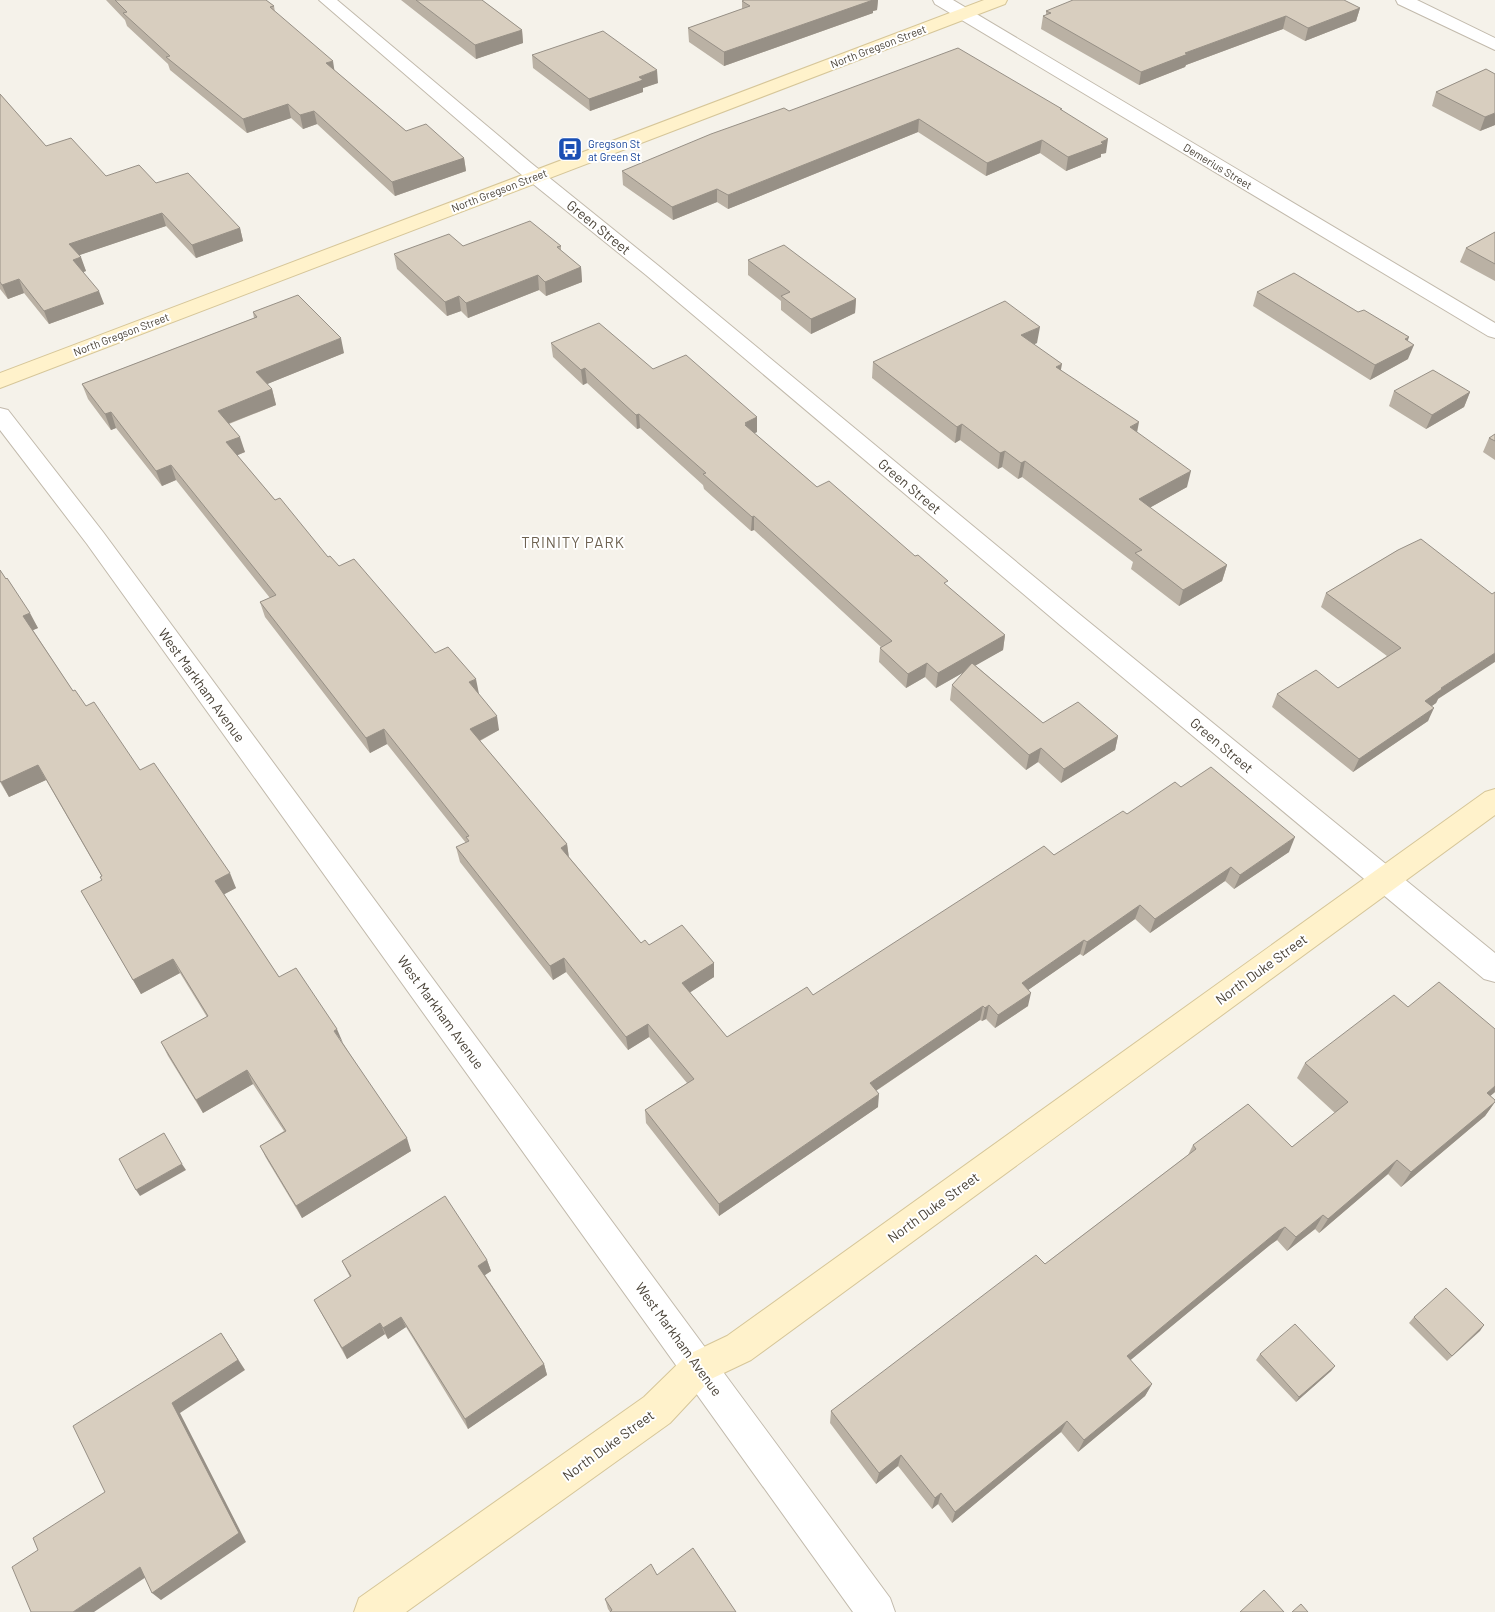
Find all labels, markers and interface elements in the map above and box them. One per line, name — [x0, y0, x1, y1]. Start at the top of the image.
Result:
street label: North Gregson Street — [828, 22, 928, 70]
bus stop icon: Gregson St at Green St — [557, 136, 583, 162]
place label: Gregson St at Green St — [588, 137, 641, 163]
street label: Demerius Street — [1181, 140, 1255, 192]
street label: North Gregson Street — [449, 166, 549, 214]
street label: Green Street — [564, 196, 634, 258]
street label: North Gregson Street — [71, 310, 171, 358]
street label: Green Street — [875, 455, 945, 517]
district label: TRINITY PARK — [521, 533, 625, 551]
street label: West Markham Avenue — [155, 625, 249, 745]
street label: Green Street — [1187, 714, 1257, 776]
street label: North Duke Street — [1212, 930, 1310, 1008]
street label: West Markham Avenue — [394, 952, 488, 1072]
street label: North Duke Street — [884, 1168, 982, 1246]
street label: West Markham Avenue — [632, 1279, 726, 1399]
street label: North Duke Street — [559, 1406, 657, 1484]

